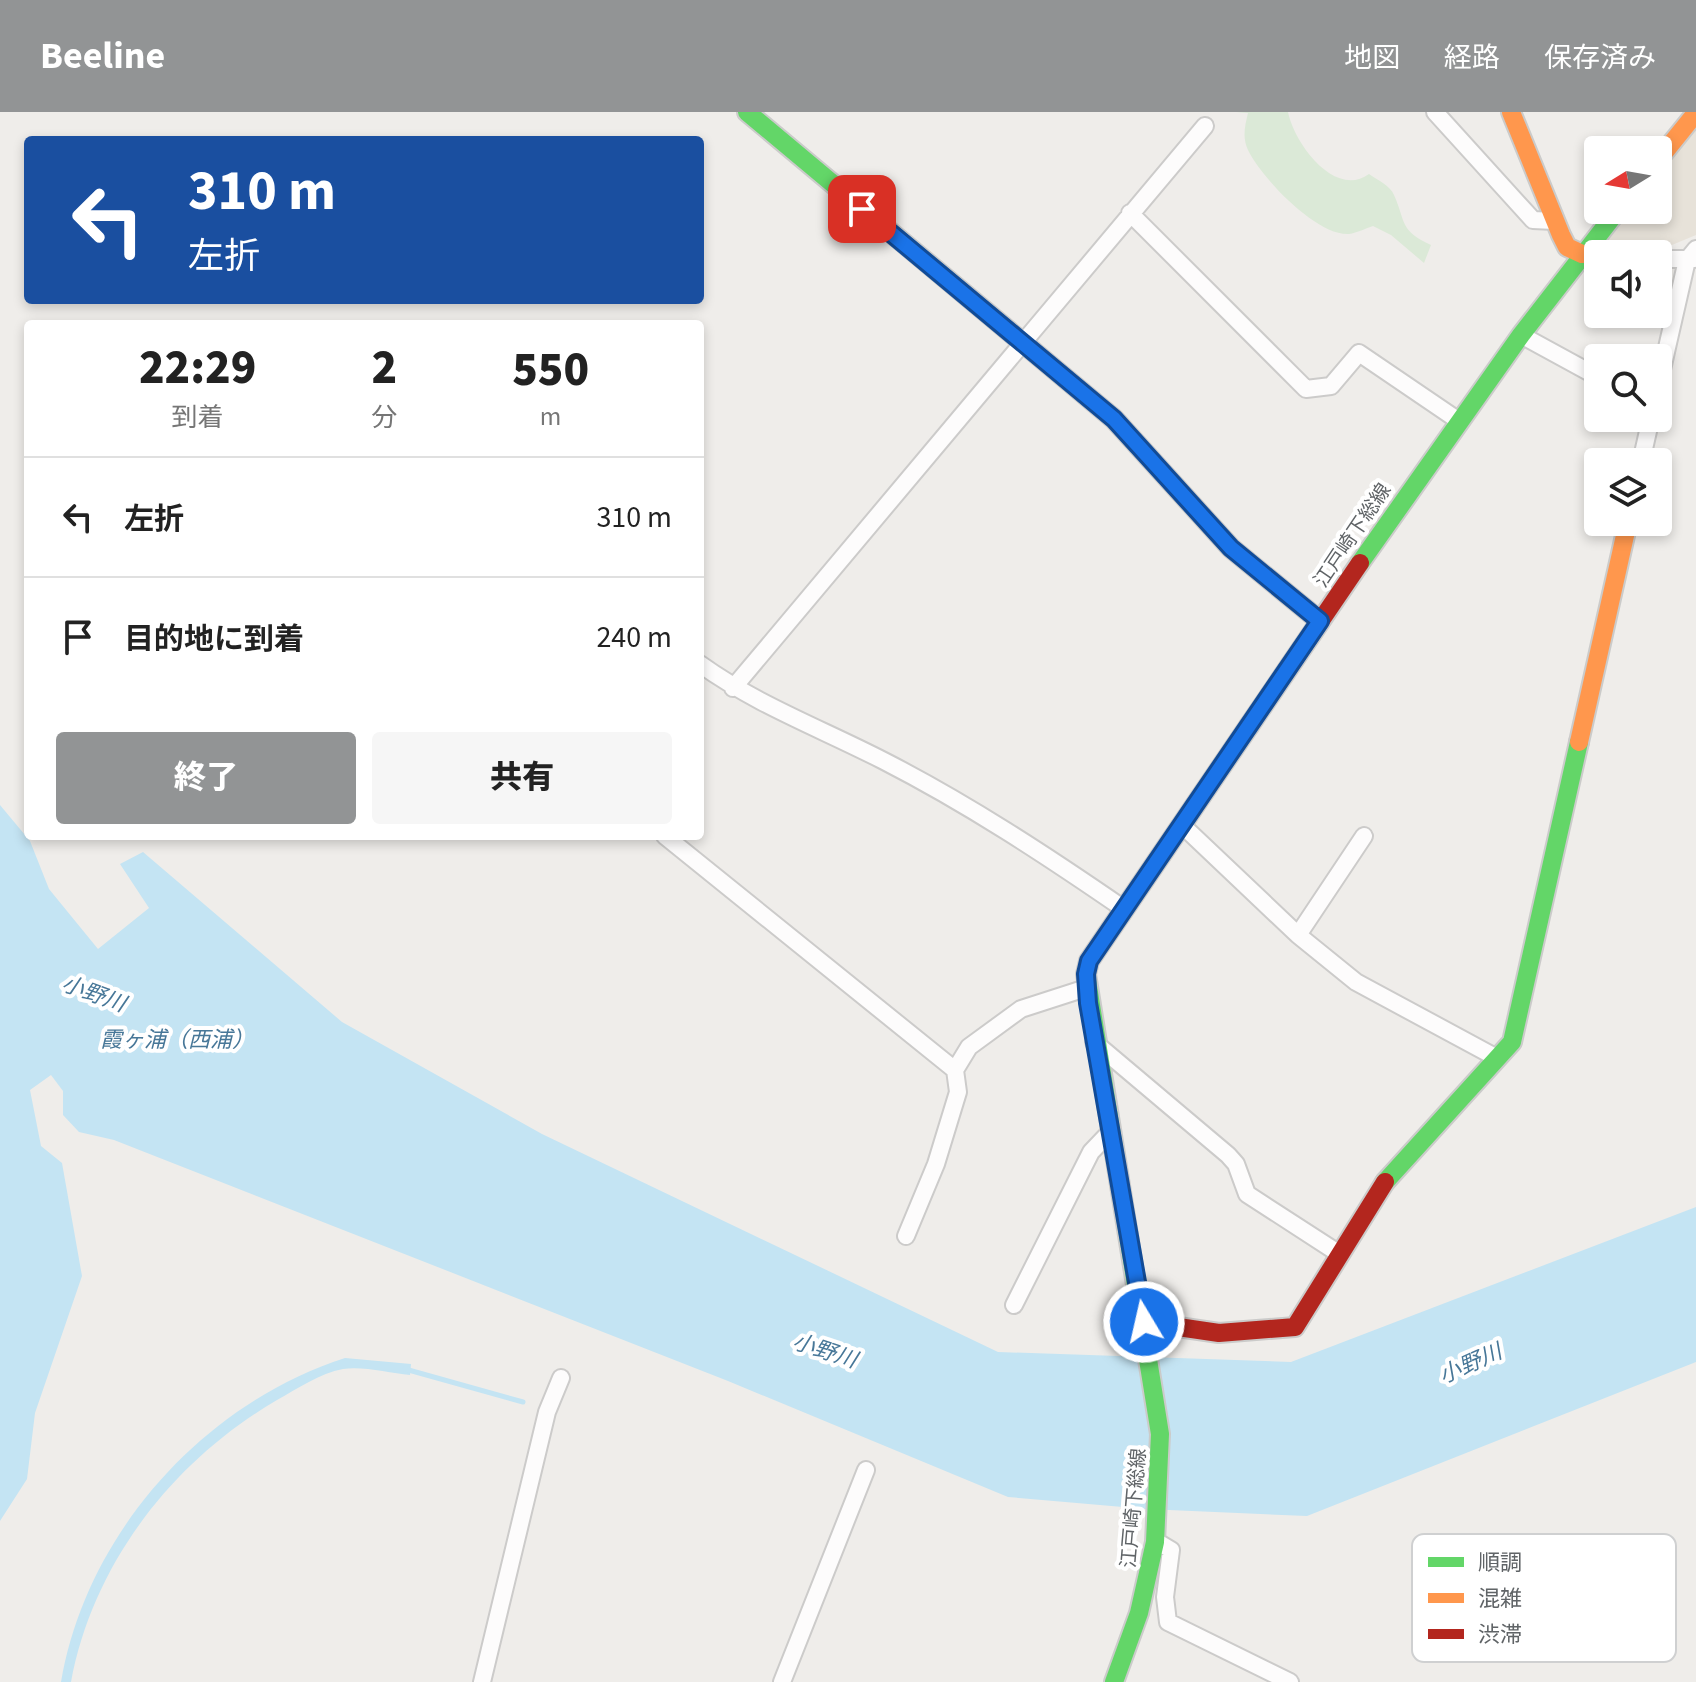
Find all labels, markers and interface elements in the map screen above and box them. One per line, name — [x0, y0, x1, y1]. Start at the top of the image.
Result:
text: Beeline — [40, 29, 165, 83]
text: 地図 — [1344, 38, 1400, 78]
text: 経路 — [1444, 38, 1500, 78]
text: 保存済み — [1544, 38, 1656, 78]
north arrow — [1584, 136, 1672, 224]
map controls — [1584, 136, 1672, 536]
text: 310 m — [188, 152, 336, 231]
icon: left — [56, 168, 160, 272]
pin — [828, 175, 896, 243]
icon: arrive — [840, 187, 884, 231]
text: 左折 — [188, 231, 260, 282]
button: sound — [1584, 240, 1672, 328]
text: 22:29 — [139, 334, 256, 402]
text: 2 — [371, 334, 397, 402]
text: 550 — [512, 336, 589, 404]
button: search — [1584, 344, 1672, 432]
text: m — [540, 398, 561, 435]
text: 到着 — [172, 399, 224, 436]
text: 分 — [371, 399, 397, 436]
button: layers — [1584, 448, 1672, 536]
street label: 江戸崎下総線 — [1308, 478, 1398, 593]
icon: left — [56, 495, 100, 539]
text: 310 m — [596, 496, 672, 539]
text: 左折 — [124, 498, 184, 541]
icon: arrive — [56, 615, 100, 659]
text: 240 m — [596, 616, 672, 659]
text: 目的地に到着 — [124, 618, 304, 661]
button: 終了 — [56, 732, 356, 824]
button: 共有 — [372, 732, 672, 824]
water label: 小野川 — [57, 968, 132, 1021]
water label: 霞ヶ浦（西浦） — [100, 1024, 254, 1056]
position arrow — [1102, 1280, 1186, 1364]
water label: 小野川 — [788, 1326, 863, 1377]
water label: 小野川 — [1434, 1335, 1509, 1392]
street label: 江戸崎下総線 — [1115, 1447, 1153, 1569]
legend — [1412, 1534, 1676, 1662]
text: 順調 — [1478, 1547, 1522, 1579]
text: 混雑 — [1478, 1583, 1522, 1615]
text: 渋滞 — [1478, 1619, 1522, 1651]

